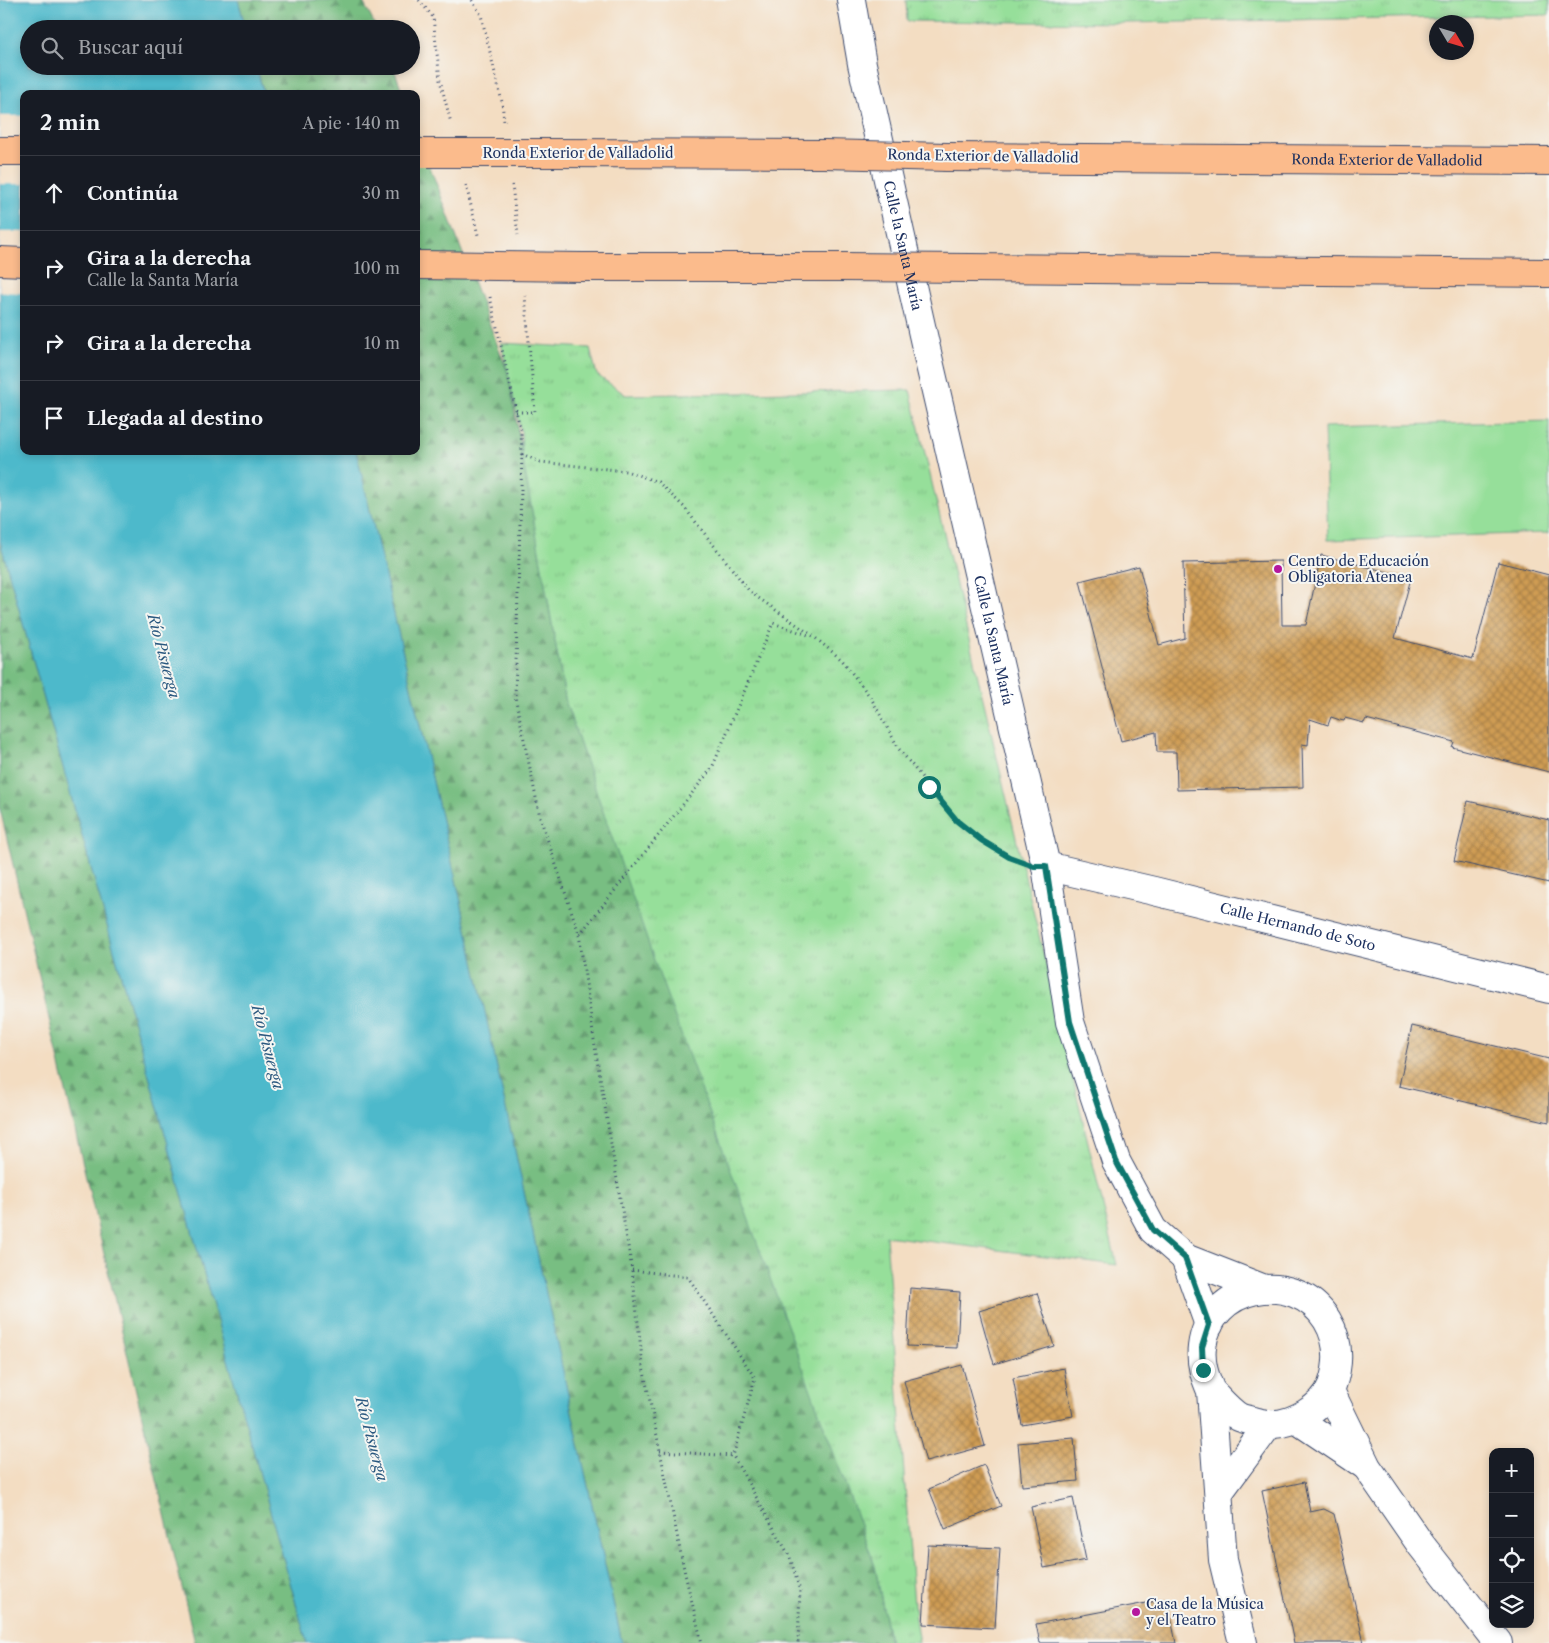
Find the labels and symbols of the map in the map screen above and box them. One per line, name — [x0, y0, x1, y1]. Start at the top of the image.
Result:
north arrow — [1429, 15, 1474, 60]
street label: Ronda Exterior de Valladolid — [482, 144, 674, 162]
street label: Ronda Exterior de Valladolid — [887, 145, 1079, 167]
street label: Ronda Exterior de Valladolid — [1291, 150, 1483, 170]
street label: Calle la Santa María — [880, 179, 926, 313]
place label: Centro de Educación Obligatoria Atenea — [1288, 552, 1429, 586]
marker: Centro de Educación Obligatoria Atenea — [1272, 563, 1284, 575]
street label: Calle la Santa María — [970, 574, 1018, 707]
water label: Río Pisuerga — [143, 611, 184, 700]
route start — [918, 776, 941, 799]
street label: Calle Hernando de Soto — [1218, 899, 1378, 955]
water label: Río Pisuerga — [247, 1002, 288, 1091]
route end — [1192, 1359, 1215, 1382]
water label: Río Pisuerga — [351, 1394, 392, 1483]
place label: Casa de la Música y el Teatro — [1145, 1595, 1264, 1629]
marker: Casa de la Música y el Teatro — [1130, 1606, 1142, 1618]

